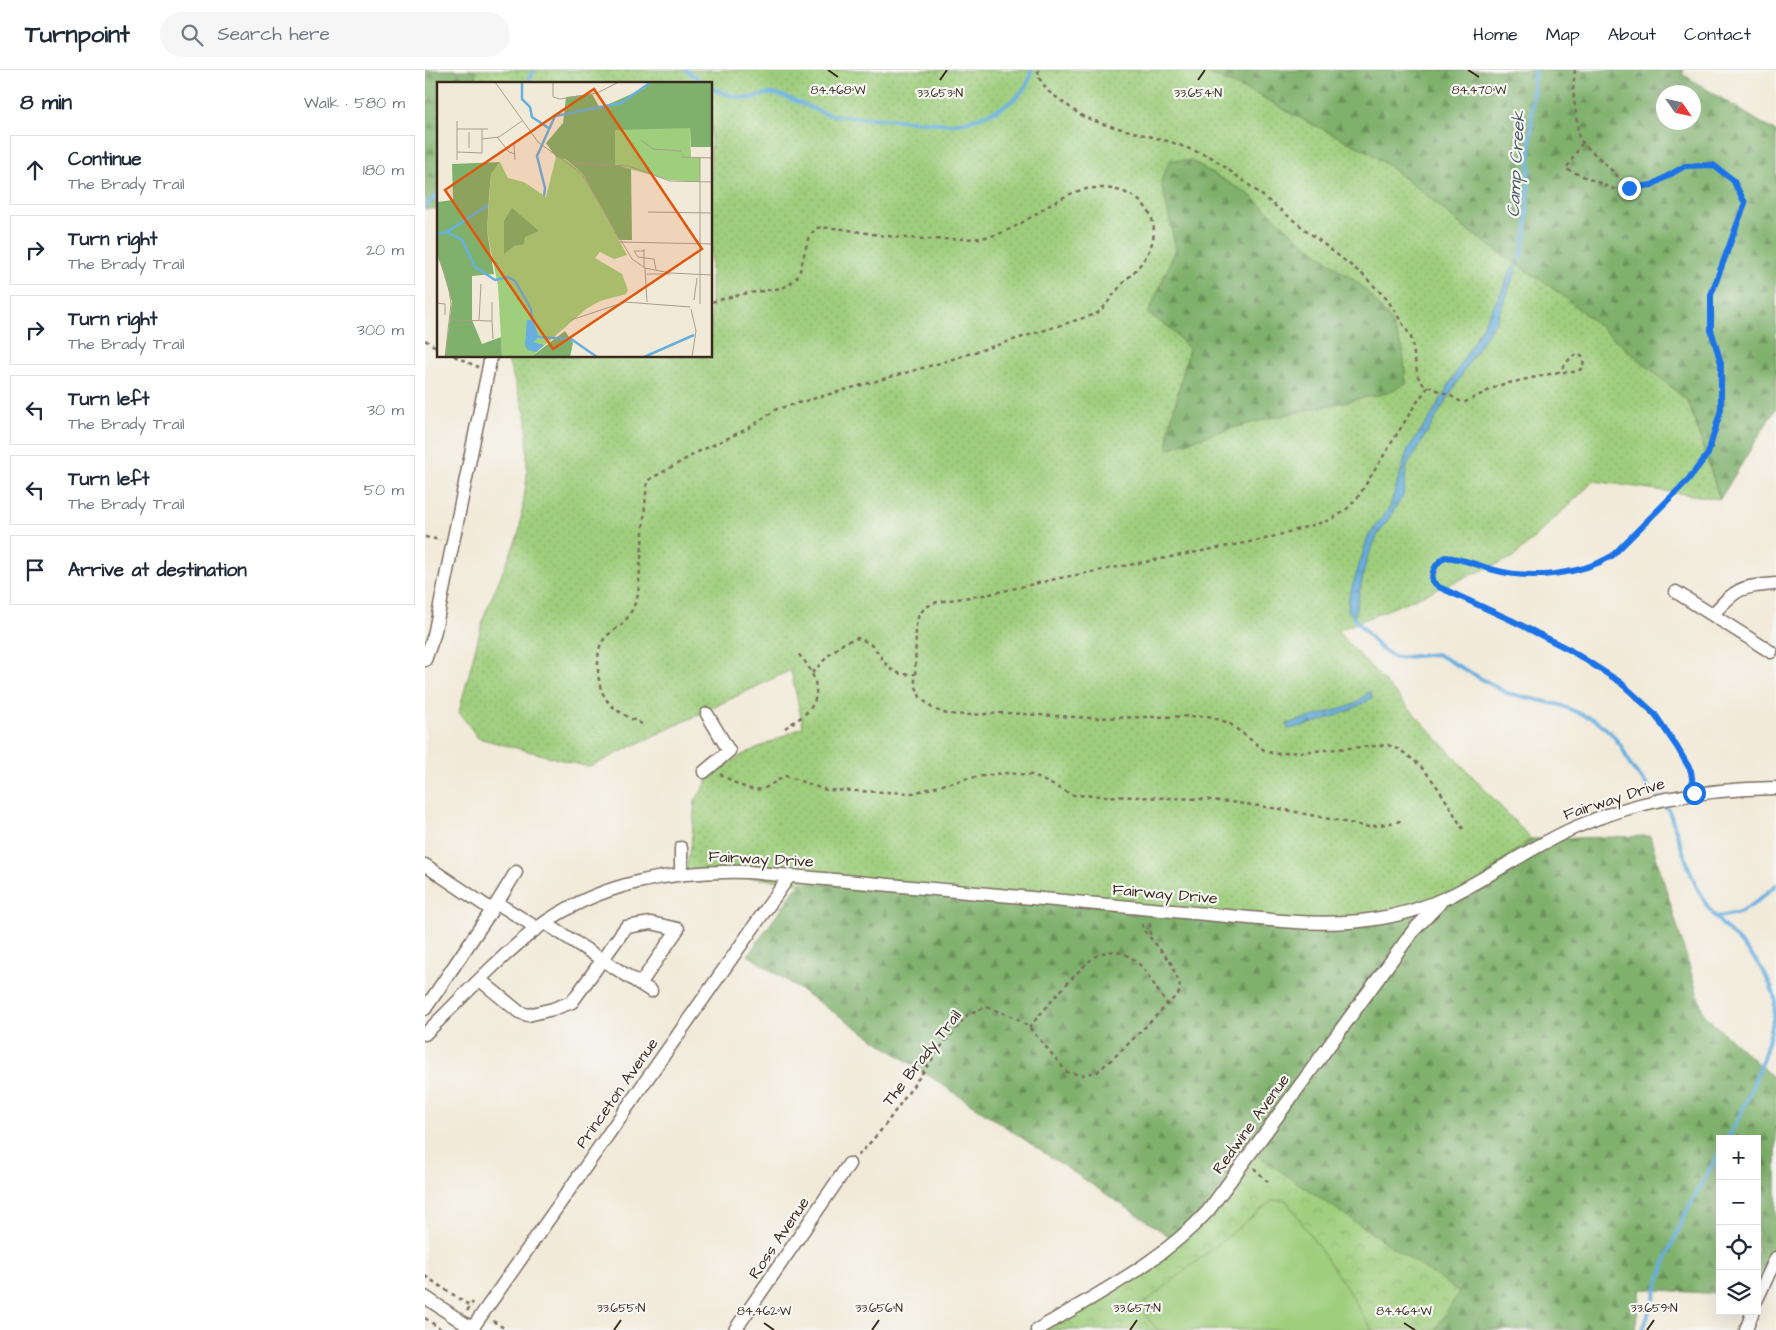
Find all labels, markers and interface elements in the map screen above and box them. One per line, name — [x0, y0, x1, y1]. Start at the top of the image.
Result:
search box — [160, 12, 510, 57]
text: Turnpoint — [25, 18, 130, 52]
icon: search — [178, 21, 206, 49]
text: Search here — [218, 21, 330, 48]
text: Home — [1473, 22, 1518, 47]
text: Map — [1546, 22, 1580, 47]
text: About — [1608, 22, 1656, 47]
text: Contact — [1684, 22, 1751, 47]
inset map — [437, 82, 713, 358]
text: 84.468°W — [810, 82, 866, 99]
text: 84.470°W — [1452, 82, 1507, 99]
text: 33.653°N — [917, 85, 964, 102]
text: 33.654°N — [1174, 85, 1223, 102]
north arrow — [1656, 85, 1701, 130]
text: 8 min — [20, 88, 72, 117]
text: Walk · 580 m — [304, 92, 405, 114]
water label: Camp Creek — [1501, 109, 1531, 218]
text: Continue — [68, 146, 142, 173]
icon: ahead — [21, 156, 49, 184]
text: 180 m — [363, 159, 404, 181]
text: The Brady Trail — [68, 173, 185, 195]
route end — [1618, 177, 1641, 200]
text: Turn right — [68, 226, 157, 253]
icon: right — [21, 236, 49, 264]
text: 20 m — [366, 239, 404, 261]
text: The Brady Trail — [68, 253, 185, 275]
text: Turn right — [68, 306, 157, 333]
icon: right — [21, 316, 49, 344]
text: 300 m — [357, 319, 404, 341]
text: The Brady Trail — [68, 333, 185, 355]
text: Turn left — [68, 386, 149, 413]
icon: left — [21, 396, 49, 424]
text: 30 m — [367, 399, 404, 421]
text: The Brady Trail — [68, 413, 185, 435]
text: Turn left — [68, 466, 149, 493]
icon: left — [21, 476, 49, 504]
text: 50 m — [364, 479, 404, 501]
text: The Brady Trail — [68, 493, 185, 515]
icon: arrive — [21, 556, 49, 584]
text: Arrive at destination — [68, 557, 247, 584]
street label: Fairway Drive — [1561, 772, 1668, 827]
route start — [1683, 782, 1706, 805]
street label: Fairway Drive — [708, 845, 815, 874]
street label: Fairway Drive — [1111, 878, 1219, 911]
street label: The Brady Trail — [877, 1005, 967, 1111]
street label: Princeton Avenue — [571, 1033, 664, 1153]
street label: Redwine Avenue — [1207, 1069, 1295, 1178]
map controls — [1716, 1135, 1761, 1315]
button: + — [1716, 1135, 1761, 1180]
button: − — [1716, 1180, 1761, 1225]
street label: Ross Avenue — [743, 1192, 815, 1283]
button: locate — [1716, 1225, 1761, 1270]
button: layers — [1716, 1270, 1761, 1315]
text: 33.655°N — [597, 1300, 646, 1317]
text: 33.656°N — [855, 1300, 903, 1317]
text: 33.657°N — [1113, 1300, 1161, 1317]
text: 33.659°N — [1631, 1300, 1678, 1317]
text: 84.462°W — [737, 1303, 792, 1320]
text: 84.464°W — [1376, 1303, 1432, 1320]

